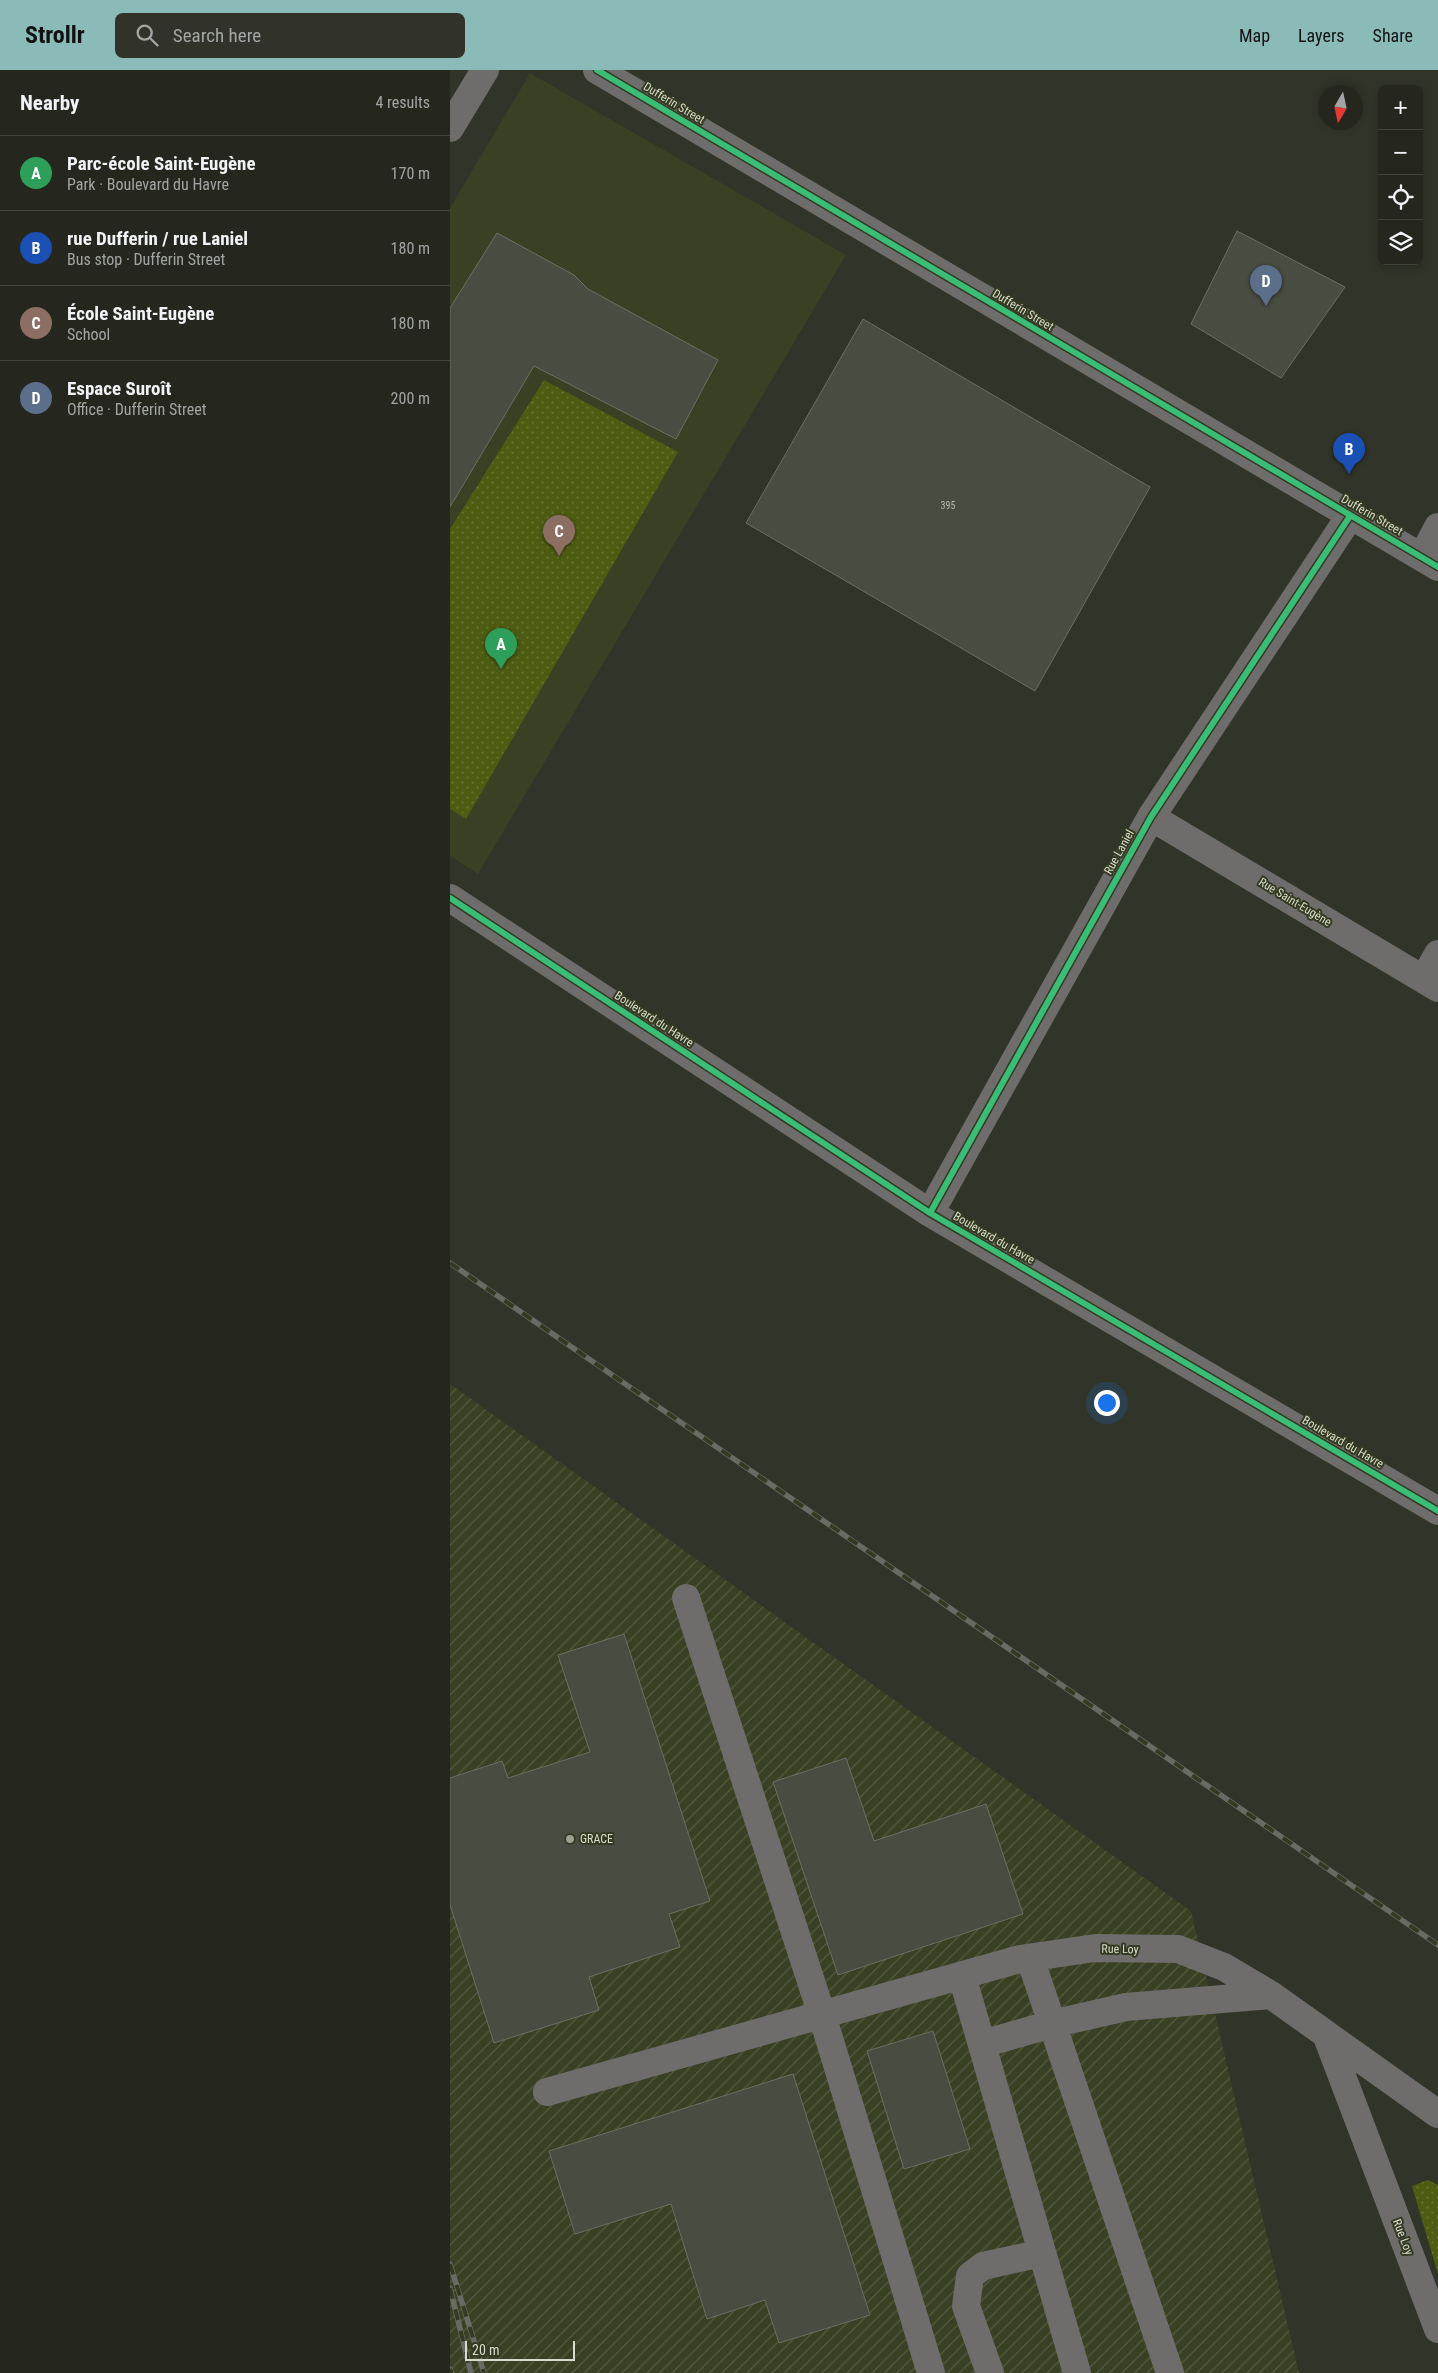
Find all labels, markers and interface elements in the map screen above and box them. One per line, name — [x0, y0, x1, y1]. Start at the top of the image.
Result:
search box — [115, 13, 465, 58]
text: Strollr — [25, 21, 85, 49]
icon: search — [133, 21, 161, 49]
text: Search here — [173, 24, 261, 47]
text: Map — [1239, 25, 1270, 46]
text: Layers — [1298, 25, 1345, 46]
text: Share — [1373, 25, 1413, 46]
street label: Dufferin Street — [641, 79, 707, 127]
north arrow — [1318, 85, 1363, 130]
map controls — [1378, 85, 1423, 265]
button: + — [1378, 85, 1423, 130]
text: Nearby — [20, 91, 79, 115]
text: 4 results — [375, 93, 430, 112]
button: − — [1378, 130, 1423, 175]
text: Parc-école Saint-Eugène — [67, 152, 256, 175]
text: A — [31, 164, 41, 183]
text: 170 m — [391, 164, 430, 183]
text: Park · Boulevard du Havre — [67, 175, 229, 194]
button: locate — [1378, 175, 1423, 220]
button: layers — [1378, 220, 1423, 265]
text: rue Dufferin / rue Laniel — [67, 227, 248, 250]
text: B — [32, 239, 40, 258]
text: 180 m — [391, 239, 430, 258]
text: Bus stop · Dufferin Street — [67, 250, 225, 269]
pin: D — [1250, 265, 1282, 306]
street label: Dufferin Street — [990, 286, 1056, 334]
text: École Saint-Eugène — [67, 302, 214, 325]
text: C — [31, 314, 41, 333]
text: 180 m — [391, 314, 430, 333]
text: School — [67, 325, 110, 344]
text: Espace Suroît — [67, 377, 171, 400]
text: D — [31, 389, 41, 408]
text: 200 m — [391, 389, 430, 408]
text: Office · Dufferin Street — [67, 400, 206, 419]
pin: B — [1333, 433, 1365, 474]
street label: Dufferin Street — [1339, 492, 1406, 538]
house number: 395 — [941, 500, 955, 511]
pin: C — [543, 515, 575, 556]
pin: A — [485, 628, 517, 669]
street label: Rue Laniel — [1101, 827, 1137, 877]
street label: Rue Saint-Eugène — [1256, 875, 1334, 929]
street label: Boulevard du Havre — [612, 988, 697, 1050]
street label: Boulevard du Havre — [951, 1209, 1038, 1267]
your location — [1094, 1390, 1120, 1416]
street label: Boulevard du Havre — [1300, 1413, 1387, 1471]
place label: GRACE — [580, 1832, 613, 1846]
marker: GRACE — [564, 1833, 576, 1845]
street label: Rue Loy — [1101, 1942, 1139, 1956]
street label: Rue Loy — [1390, 2217, 1416, 2257]
scale bar — [465, 2338, 575, 2361]
text: 20 m — [472, 2342, 500, 2358]

